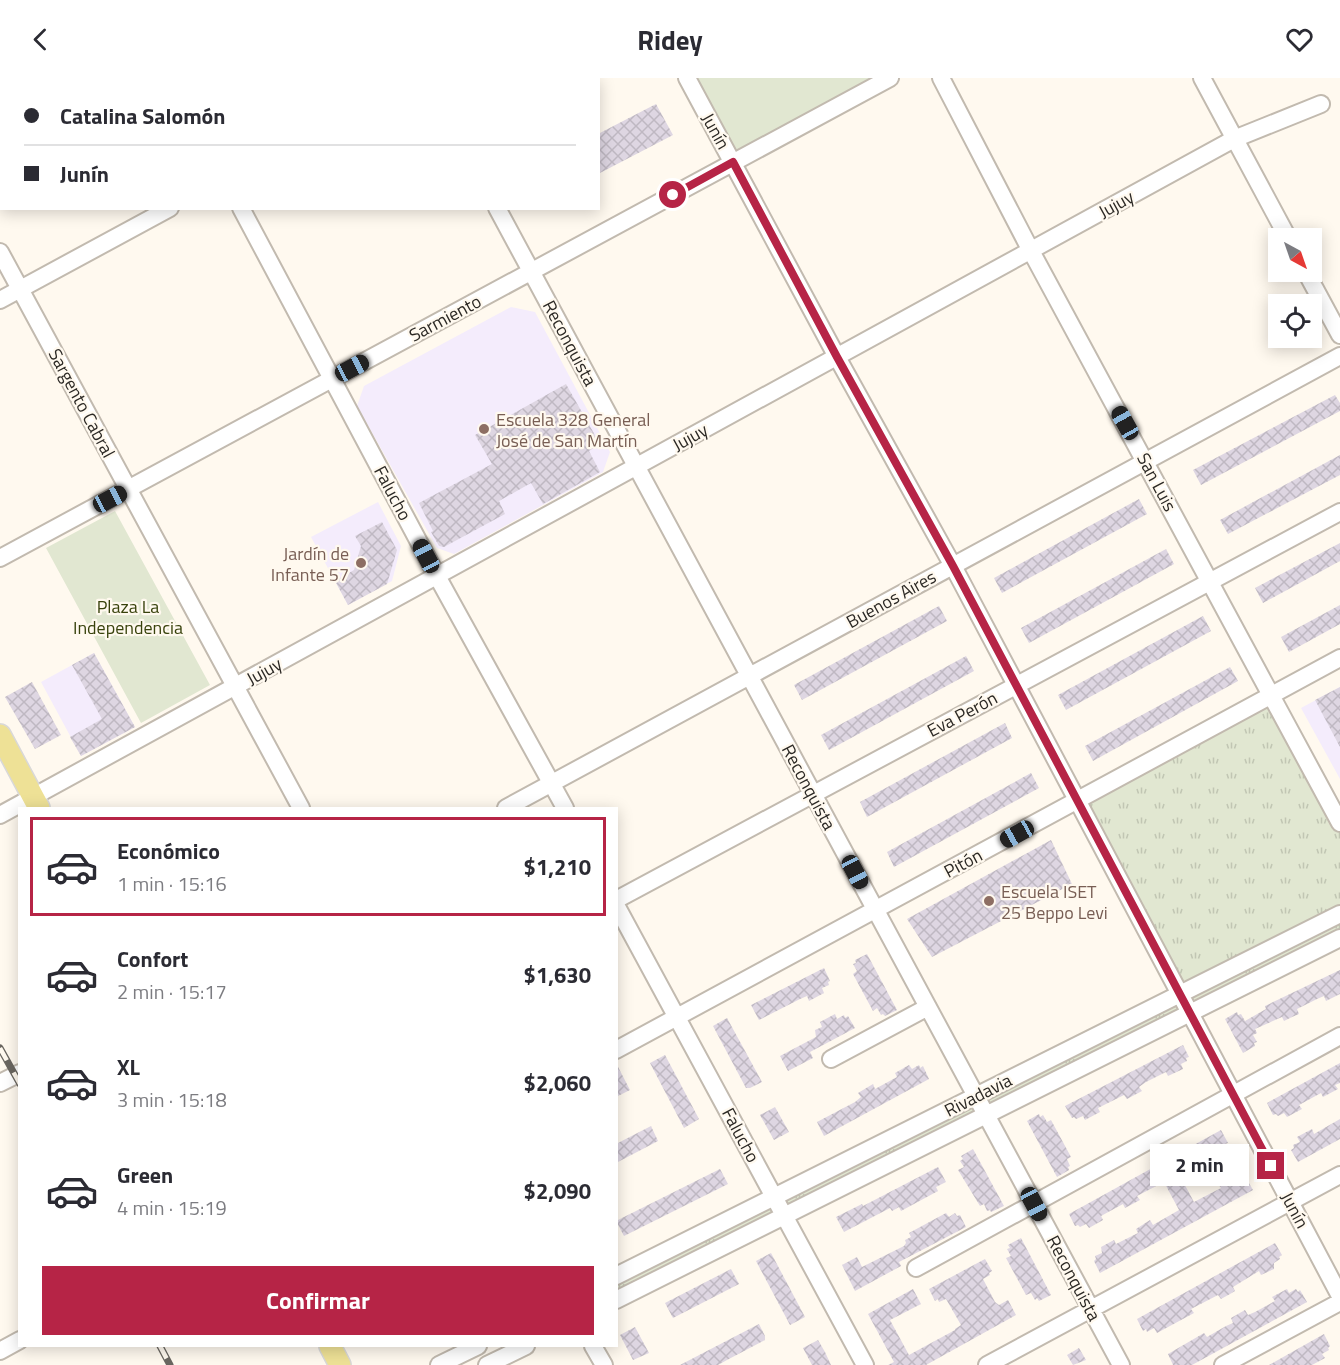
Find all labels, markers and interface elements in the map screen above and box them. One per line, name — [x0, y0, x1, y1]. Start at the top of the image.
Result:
text: Ridey — [637, 19, 703, 60]
icon: back — [24, 23, 57, 56]
icon: heart — [1283, 23, 1316, 56]
text: Catalina Salomón — [60, 99, 226, 133]
street label: Junín — [695, 108, 737, 154]
text: Junín — [60, 157, 109, 191]
route start — [659, 181, 686, 208]
street label: Jujuy — [1093, 183, 1139, 225]
north arrow — [1268, 228, 1322, 282]
map controls — [1268, 228, 1322, 348]
street label: Sarmiento — [404, 288, 486, 348]
button: locate — [1268, 294, 1322, 348]
street label: Reconquista — [536, 295, 604, 391]
street label: Sargento Cabral — [42, 344, 122, 462]
car — [332, 352, 372, 384]
car — [1108, 403, 1142, 443]
place label: Escuela 328 General José de San Martín — [496, 406, 651, 454]
street label: Jujuy — [667, 416, 713, 458]
marker: Escuela 328 General José de San Martín — [477, 422, 491, 436]
street label: San Luis — [1130, 448, 1184, 516]
street label: Falucho — [367, 461, 419, 525]
car — [90, 483, 130, 515]
car — [410, 536, 442, 576]
place label: Jardín de Infante 57 — [271, 540, 349, 588]
marker: Jardín de Infante 57 — [354, 556, 368, 570]
street label: Buenos Aires — [841, 563, 941, 635]
park label: Plaza La Independencia — [73, 593, 183, 641]
street label: Jujuy — [241, 650, 287, 692]
street label: Eva Perón — [922, 684, 1002, 744]
street label: Reconquista — [775, 739, 843, 835]
car — [997, 817, 1037, 851]
text: Económico — [117, 834, 220, 868]
icon: car — [45, 840, 99, 894]
street label: Pitón — [939, 842, 987, 884]
text: $1,210 — [524, 850, 591, 884]
car — [839, 852, 871, 892]
text: 1 min · 15:16 — [117, 868, 227, 899]
place label: Escuela ISET 25 Beppo Levi — [1001, 878, 1108, 926]
marker: Escuela ISET 25 Beppo Levi — [982, 894, 996, 908]
text: Confort — [117, 942, 188, 976]
icon: car — [45, 948, 99, 1002]
text: $1,630 — [524, 958, 591, 992]
text: 2 min · 15:17 — [117, 976, 227, 1007]
text: XL — [117, 1050, 140, 1084]
icon: car — [45, 1056, 99, 1110]
text: $2,060 — [524, 1066, 591, 1100]
street label: Rivadavia — [940, 1066, 1016, 1124]
text: 3 min · 15:18 — [117, 1084, 227, 1115]
street label: Falucho — [715, 1103, 767, 1167]
callout: 2 min — [1151, 1145, 1250, 1187]
text: 2 min — [1175, 1149, 1224, 1180]
route end — [1257, 1152, 1284, 1179]
text: Green — [117, 1158, 173, 1192]
icon: car — [45, 1164, 99, 1218]
text: $2,090 — [524, 1174, 591, 1208]
car — [1018, 1184, 1050, 1224]
street label: Junín — [1274, 1187, 1316, 1233]
text: 4 min · 15:19 — [117, 1192, 227, 1223]
street label: Reconquista — [1040, 1230, 1108, 1326]
button: Confirmar — [42, 1266, 594, 1335]

